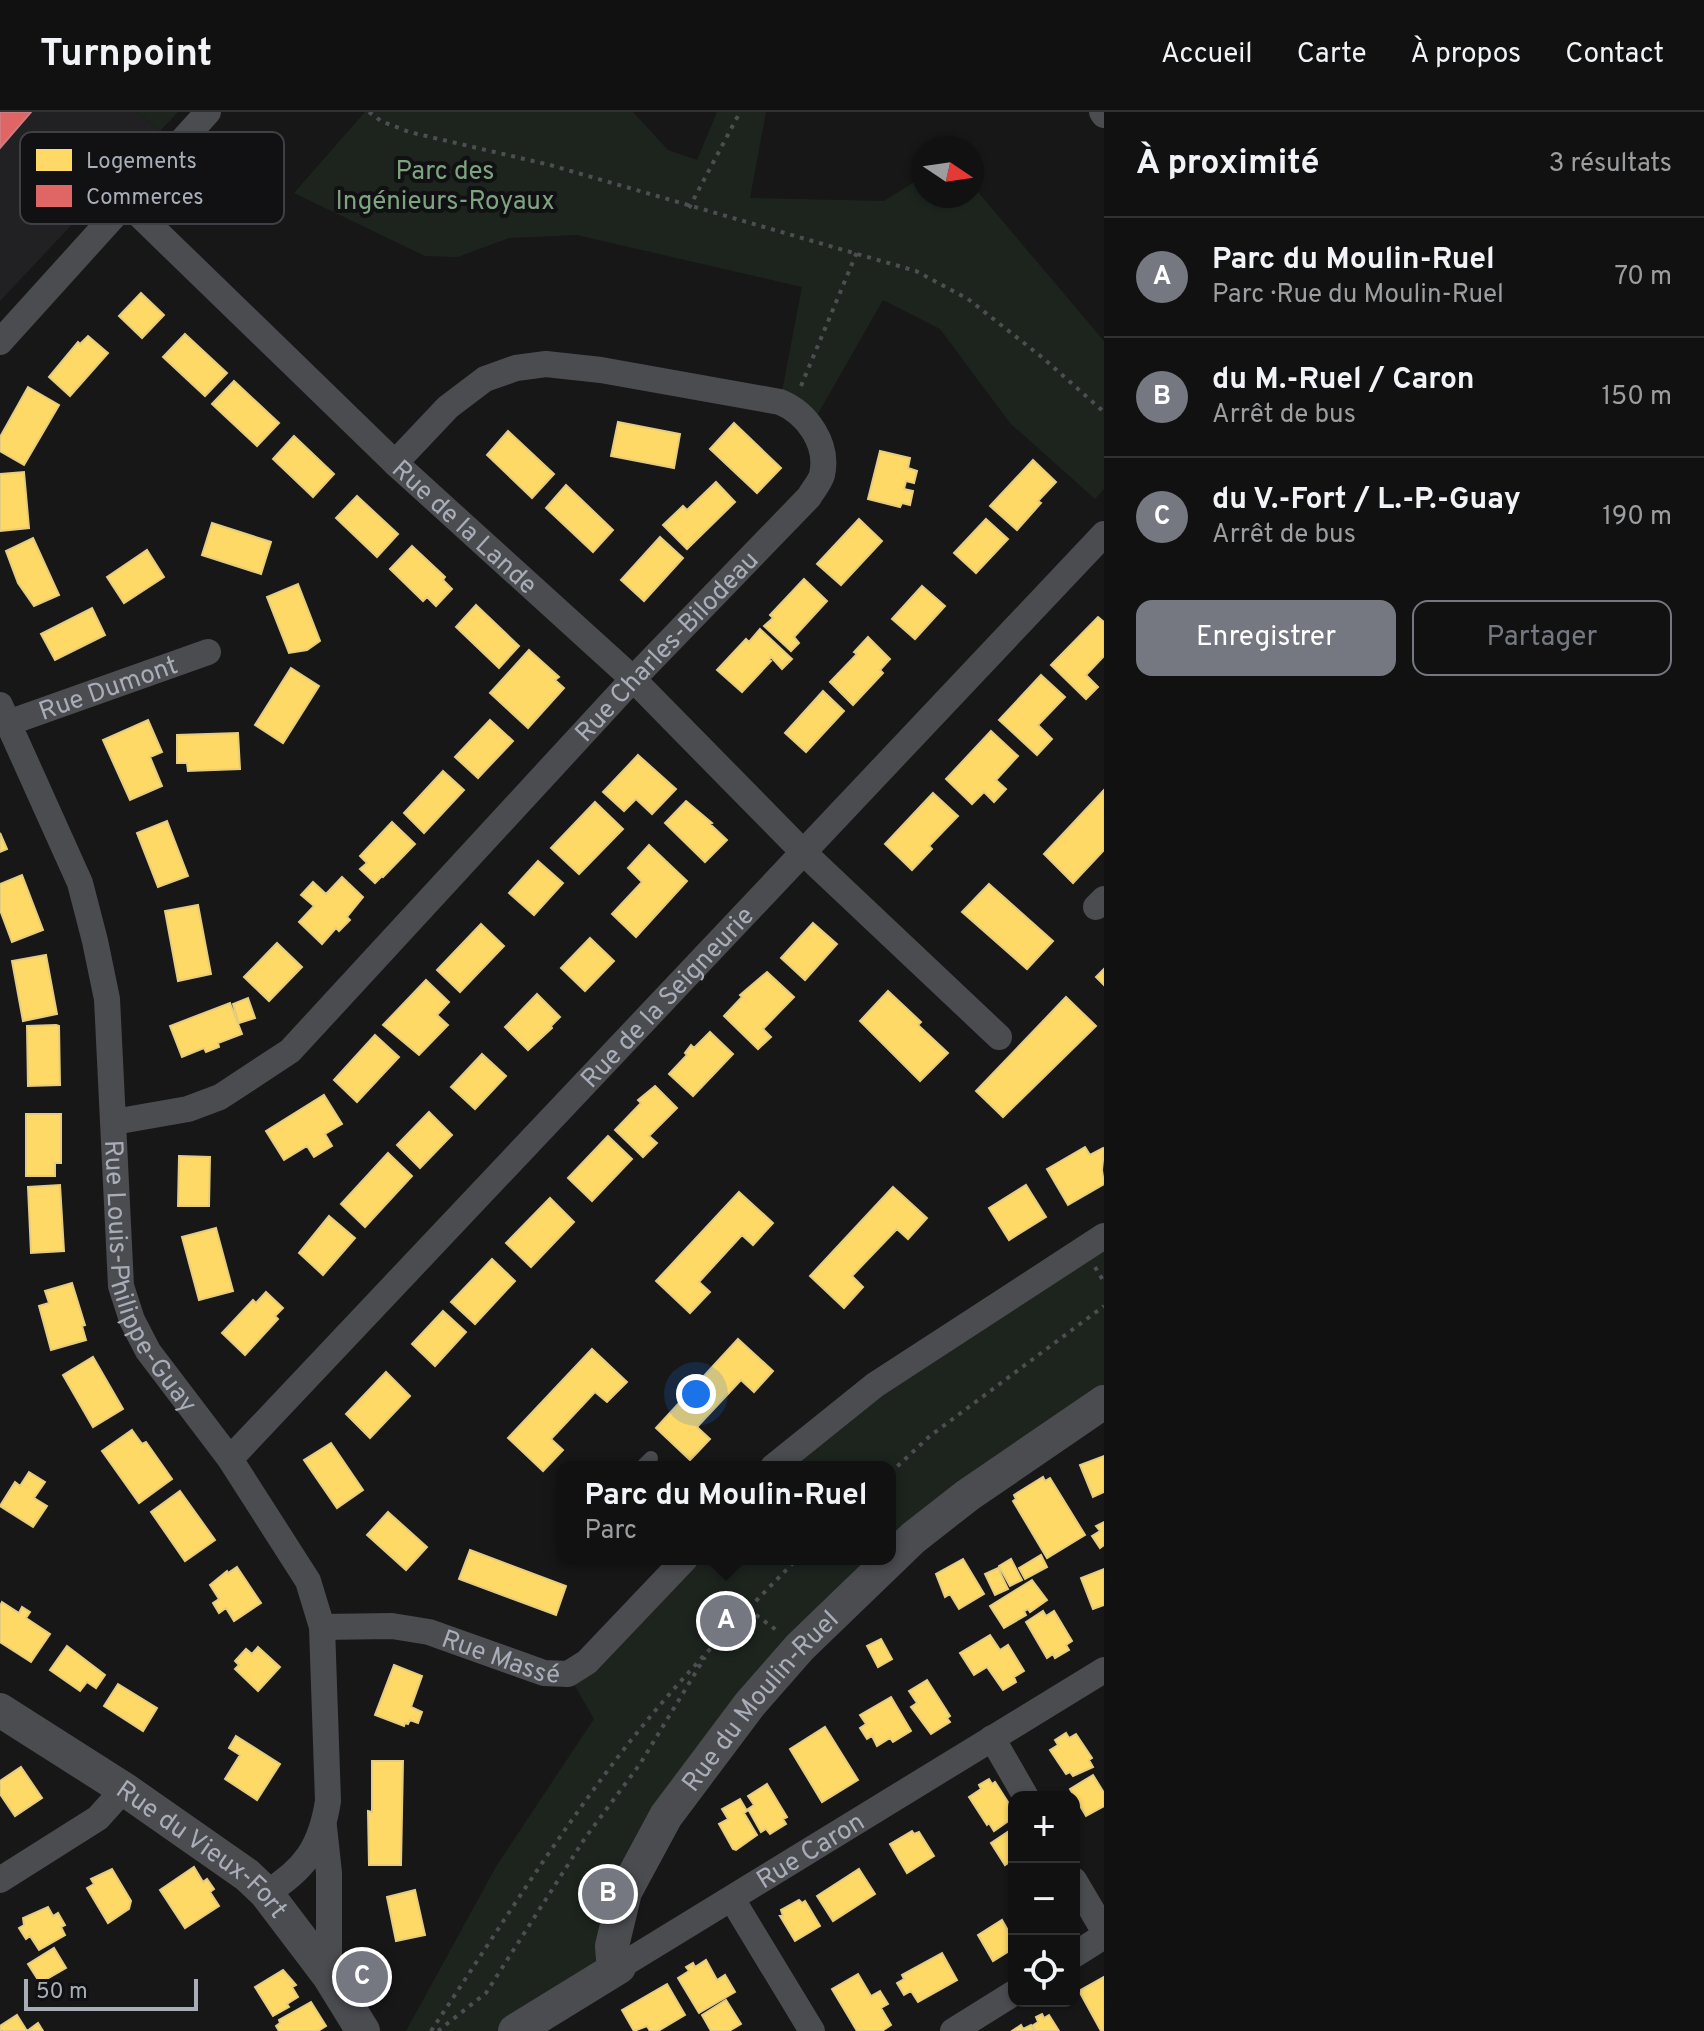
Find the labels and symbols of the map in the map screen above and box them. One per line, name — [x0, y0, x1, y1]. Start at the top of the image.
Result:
legend — [20, 132, 284, 224]
north arrow — [912, 136, 984, 208]
text: Logements — [86, 149, 197, 176]
park label: Parc des Ingénieurs-Royaux — [335, 156, 555, 219]
text: Commerces — [86, 185, 204, 212]
street label: Rue de la Lande — [384, 454, 543, 603]
street label: Rue Charles-Bilodeau — [569, 545, 767, 750]
street label: Rue Dumont — [35, 650, 183, 730]
street label: Rue de la Seigneurie — [575, 901, 762, 1096]
street label: Rue Louis-Philippe-Guay — [95, 1139, 203, 1420]
your location — [676, 1374, 716, 1414]
pin: A — [700, 1591, 752, 1651]
street label: Rue du Moulin-Ruel — [676, 1604, 847, 1799]
street label: Rue Massé — [437, 1624, 561, 1693]
street label: Rue du Vieux-Fort — [109, 1775, 293, 1926]
street label: Rue Caron — [751, 1807, 871, 1898]
pin: B — [582, 1864, 634, 1924]
pin: C — [336, 1947, 388, 2007]
scale bar — [24, 1975, 198, 2011]

